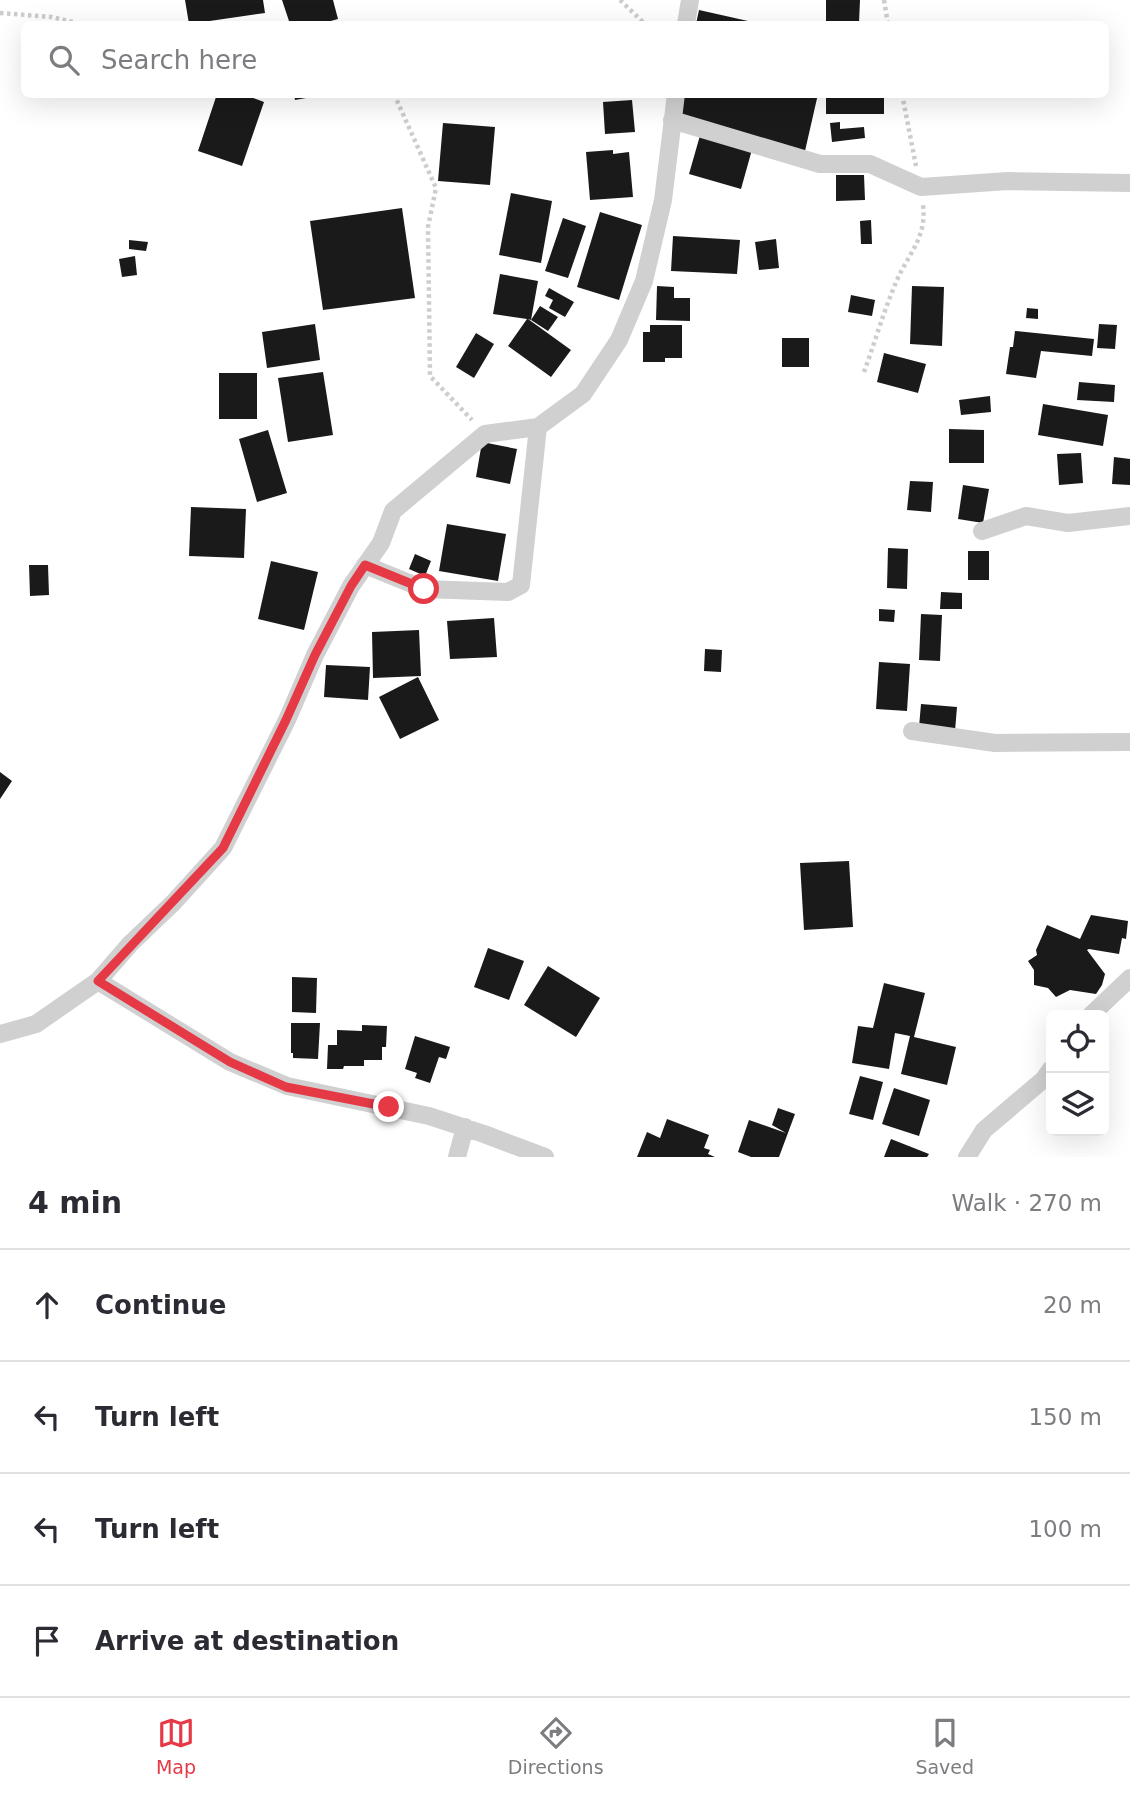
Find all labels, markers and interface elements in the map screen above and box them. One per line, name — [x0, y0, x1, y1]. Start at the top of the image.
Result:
search box — [21, 21, 1109, 98]
icon: search — [45, 41, 83, 79]
text: Search here — [101, 45, 257, 75]
route start — [408, 573, 439, 604]
map controls — [1046, 1010, 1109, 1136]
button: locate — [1046, 1010, 1109, 1073]
button: layers — [1046, 1073, 1109, 1136]
route end — [373, 1091, 404, 1122]
text: 4 min — [28, 1185, 122, 1220]
text: Walk · 270 m — [951, 1190, 1102, 1216]
icon: ahead — [28, 1286, 66, 1324]
text: Continue — [95, 1290, 226, 1320]
text: 20 m — [1043, 1292, 1102, 1318]
icon: left — [28, 1398, 66, 1436]
text: Turn left — [95, 1402, 219, 1432]
text: 150 m — [1028, 1404, 1102, 1430]
icon: left — [28, 1510, 66, 1548]
text: Turn left — [95, 1514, 219, 1544]
text: 100 m — [1028, 1516, 1102, 1542]
icon: arrive — [28, 1622, 66, 1660]
text: Arrive at destination — [95, 1626, 399, 1656]
tab: Map — [156, 1714, 196, 1778]
tab: Directions — [508, 1714, 604, 1778]
tab: Saved — [915, 1714, 974, 1778]

